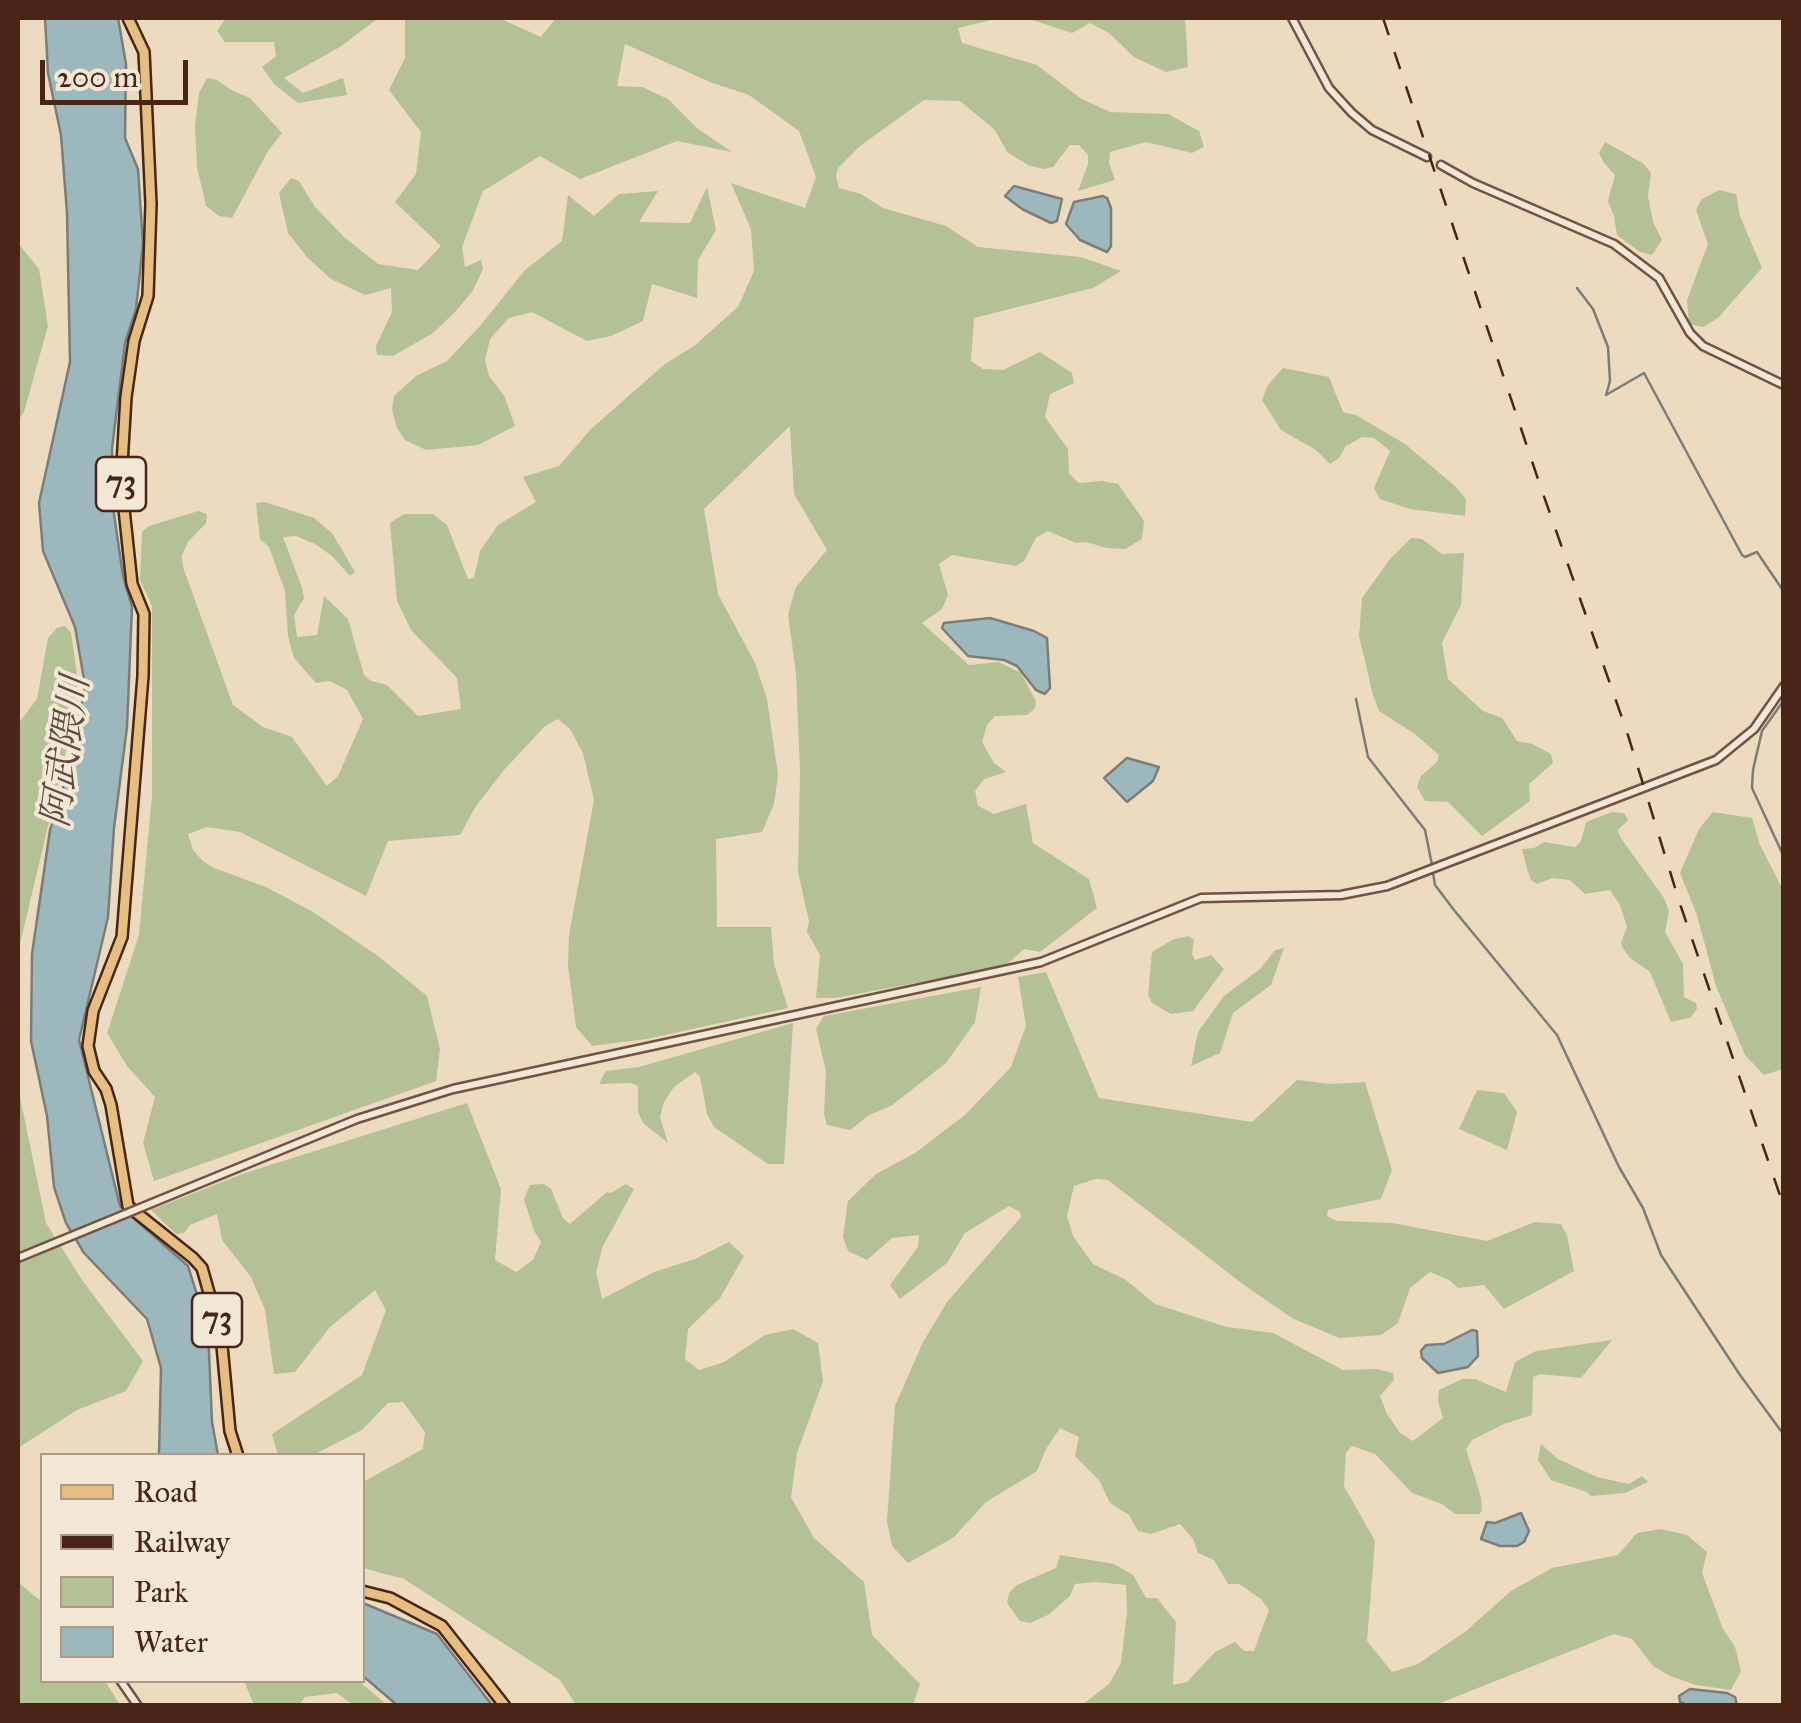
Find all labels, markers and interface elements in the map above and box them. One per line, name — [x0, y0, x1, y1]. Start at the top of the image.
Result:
scale bar — [45, 40, 192, 102]
text: 200 m — [57, 59, 138, 95]
road number: 73 — [96, 457, 146, 511]
water label: 阿武隈川 — [35, 674, 101, 830]
road number: 73 — [192, 1293, 242, 1347]
legend — [40, 1453, 365, 1683]
text: Road — [134, 1474, 198, 1510]
text: Railway — [134, 1524, 230, 1560]
text: Park — [134, 1574, 188, 1610]
text: Water — [134, 1624, 208, 1660]

